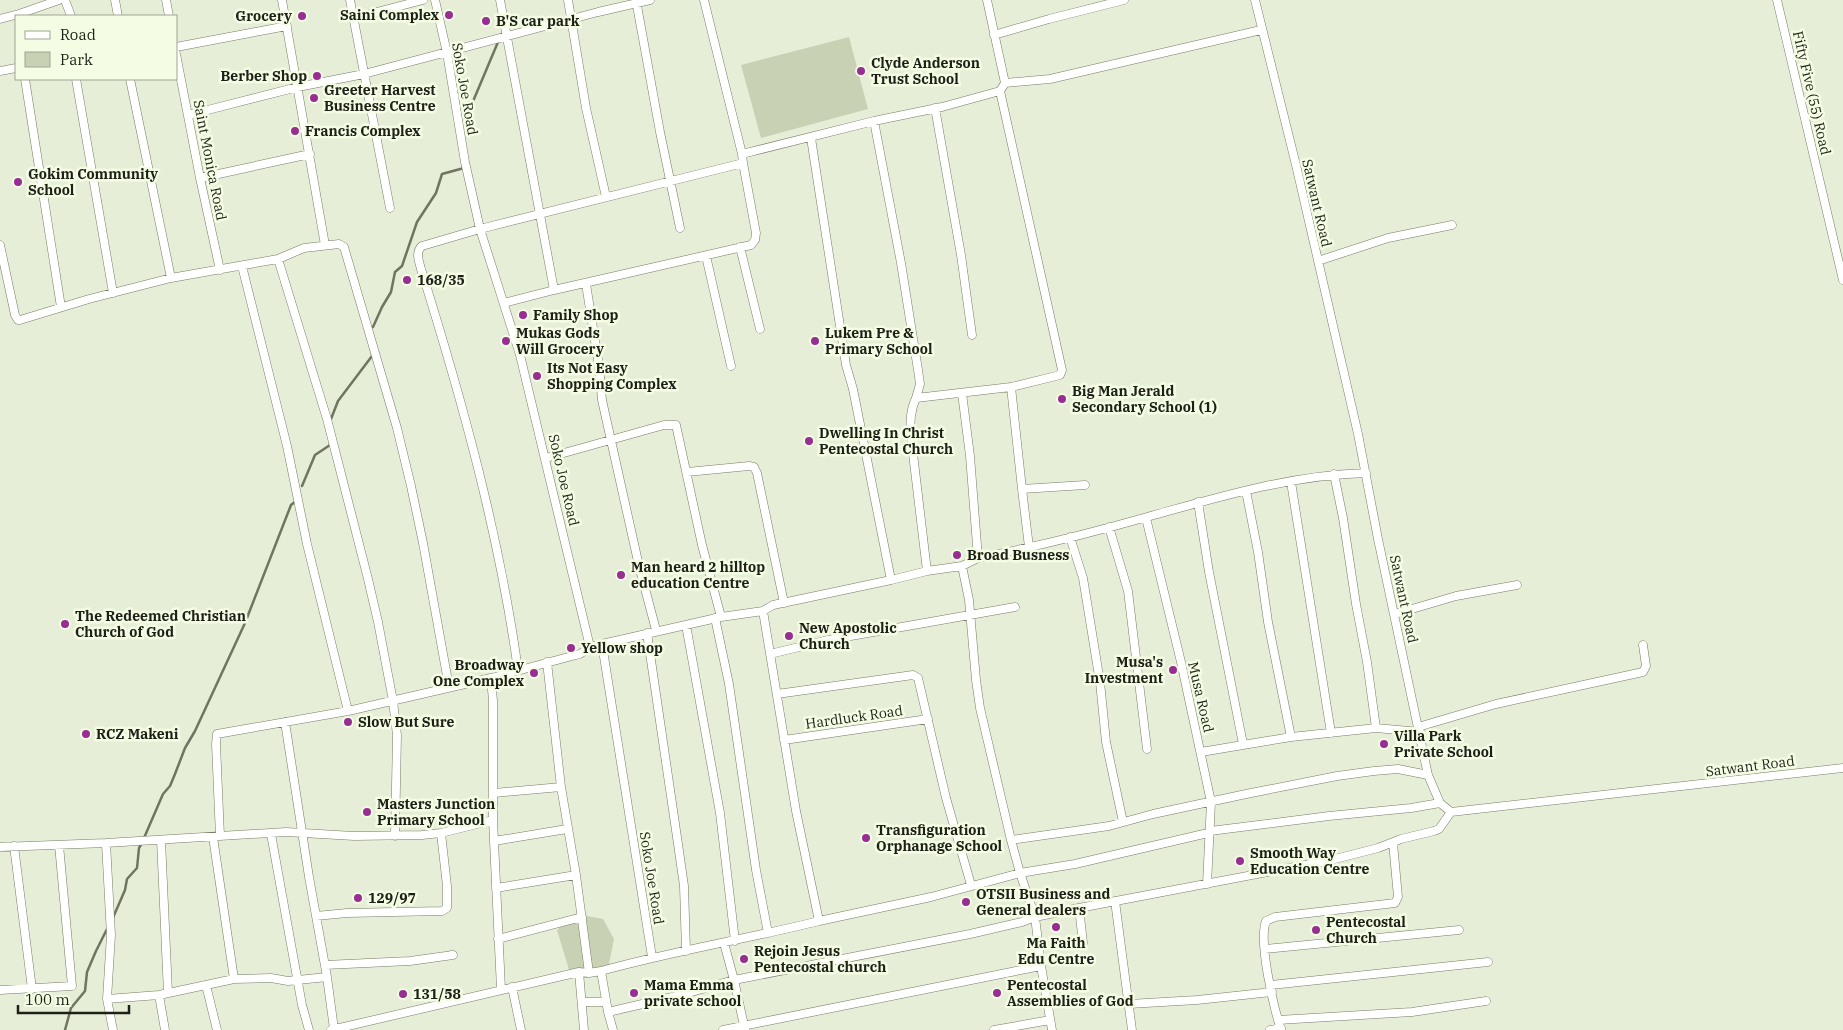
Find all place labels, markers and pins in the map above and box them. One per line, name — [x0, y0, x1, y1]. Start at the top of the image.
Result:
place label: Saini Complex — [340, 6, 440, 24]
place label: Grocery — [235, 7, 292, 25]
marker: Saini Complex — [443, 9, 455, 21]
marker: Grocery — [296, 10, 308, 22]
place label: B'S car park — [496, 12, 580, 30]
marker: B'S car park — [480, 15, 492, 27]
place label: Clyde Anderson Trust School — [871, 54, 980, 88]
marker: Clyde Anderson Trust School — [855, 65, 867, 77]
place label: Berber Shop — [220, 67, 307, 85]
marker: Berber Shop — [311, 70, 323, 82]
place label: Greeter Harvest Business Centre — [324, 81, 436, 115]
marker: Greeter Harvest Business Centre — [308, 92, 320, 104]
place label: Francis Complex — [305, 122, 421, 140]
marker: Francis Complex — [289, 125, 301, 137]
place label: Gokim Community School — [28, 165, 158, 199]
marker: Gokim Community School — [12, 176, 24, 188]
place label: 168/35 — [417, 271, 465, 289]
marker: 168/35 — [401, 274, 413, 286]
place label: Family Shop — [533, 306, 619, 324]
marker: Family Shop — [517, 309, 529, 321]
place label: Mukas Gods Will Grocery — [516, 324, 604, 358]
place label: Lukem Pre & Primary School — [825, 324, 933, 358]
marker: Mukas Gods Will Grocery — [500, 335, 512, 347]
marker: Lukem Pre & Primary School — [809, 335, 821, 347]
place label: Its Not Easy Shopping Complex — [547, 359, 677, 393]
marker: Its Not Easy Shopping Complex — [531, 370, 543, 382]
place label: Big Man Jerald Secondary School (1) — [1072, 382, 1217, 416]
marker: Big Man Jerald Secondary School (1) — [1056, 393, 1068, 405]
place label: Dwelling In Christ Pentecostal Church — [819, 424, 953, 458]
marker: Dwelling In Christ Pentecostal Church — [803, 435, 815, 447]
place label: Broad Busness — [967, 546, 1069, 564]
marker: Broad Busness — [951, 549, 963, 561]
place label: Man heard 2 hilltop education Centre — [631, 558, 765, 592]
marker: Man heard 2 hilltop education Centre — [615, 569, 627, 581]
place label: The Redeemed Christian Church of God — [75, 607, 246, 641]
marker: The Redeemed Christian Church of God — [59, 618, 71, 630]
place label: New Apostolic Church — [799, 619, 897, 653]
marker: New Apostolic Church — [783, 630, 795, 642]
place label: Yellow shop — [581, 639, 663, 657]
marker: Yellow shop — [565, 642, 577, 654]
place label: Musa's Investment — [1085, 653, 1163, 687]
place label: Broadway One Complex — [433, 656, 525, 690]
marker: Musa's Investment — [1167, 664, 1179, 676]
marker: Broadway One Complex — [528, 667, 540, 679]
place label: Slow But Sure — [358, 713, 455, 731]
marker: Slow But Sure — [342, 716, 354, 728]
place label: RCZ Makeni — [96, 725, 179, 743]
place label: Villa Park Private School — [1394, 727, 1494, 761]
marker: RCZ Makeni — [80, 728, 92, 740]
marker: Villa Park Private School — [1378, 738, 1390, 750]
place label: Masters Junction Primary School — [377, 795, 495, 829]
marker: Masters Junction Primary School — [361, 806, 373, 818]
place label: Transfiguration Orphanage School — [876, 821, 1003, 855]
marker: Transfiguration Orphanage School — [860, 832, 872, 844]
place label: Smooth Way Education Centre — [1250, 844, 1370, 878]
marker: Smooth Way Education Centre — [1234, 855, 1246, 867]
place label: OTSII Business and General dealers — [976, 885, 1110, 919]
place label: 129/97 — [368, 889, 416, 907]
marker: 129/97 — [352, 892, 364, 904]
marker: OTSII Business and General dealers — [960, 896, 972, 908]
place label: Pentecostal Church — [1326, 913, 1406, 947]
marker: Ma Faith Edu Centre — [1050, 921, 1062, 933]
marker: Pentecostal Church — [1310, 924, 1322, 936]
place label: Ma Faith Edu Centre — [1018, 934, 1094, 968]
place label: Rejoin Jesus Pentecostal church — [754, 942, 886, 976]
marker: Rejoin Jesus Pentecostal church — [738, 953, 750, 965]
place label: Mama Emma private school — [644, 976, 742, 1010]
place label: Pentecostal Assemblies of God — [1007, 976, 1134, 1010]
place label: 131/58 — [413, 985, 461, 1003]
marker: Mama Emma private school — [628, 987, 640, 999]
marker: Pentecostal Assemblies of God — [991, 987, 1003, 999]
marker: 131/58 — [397, 988, 409, 1000]

